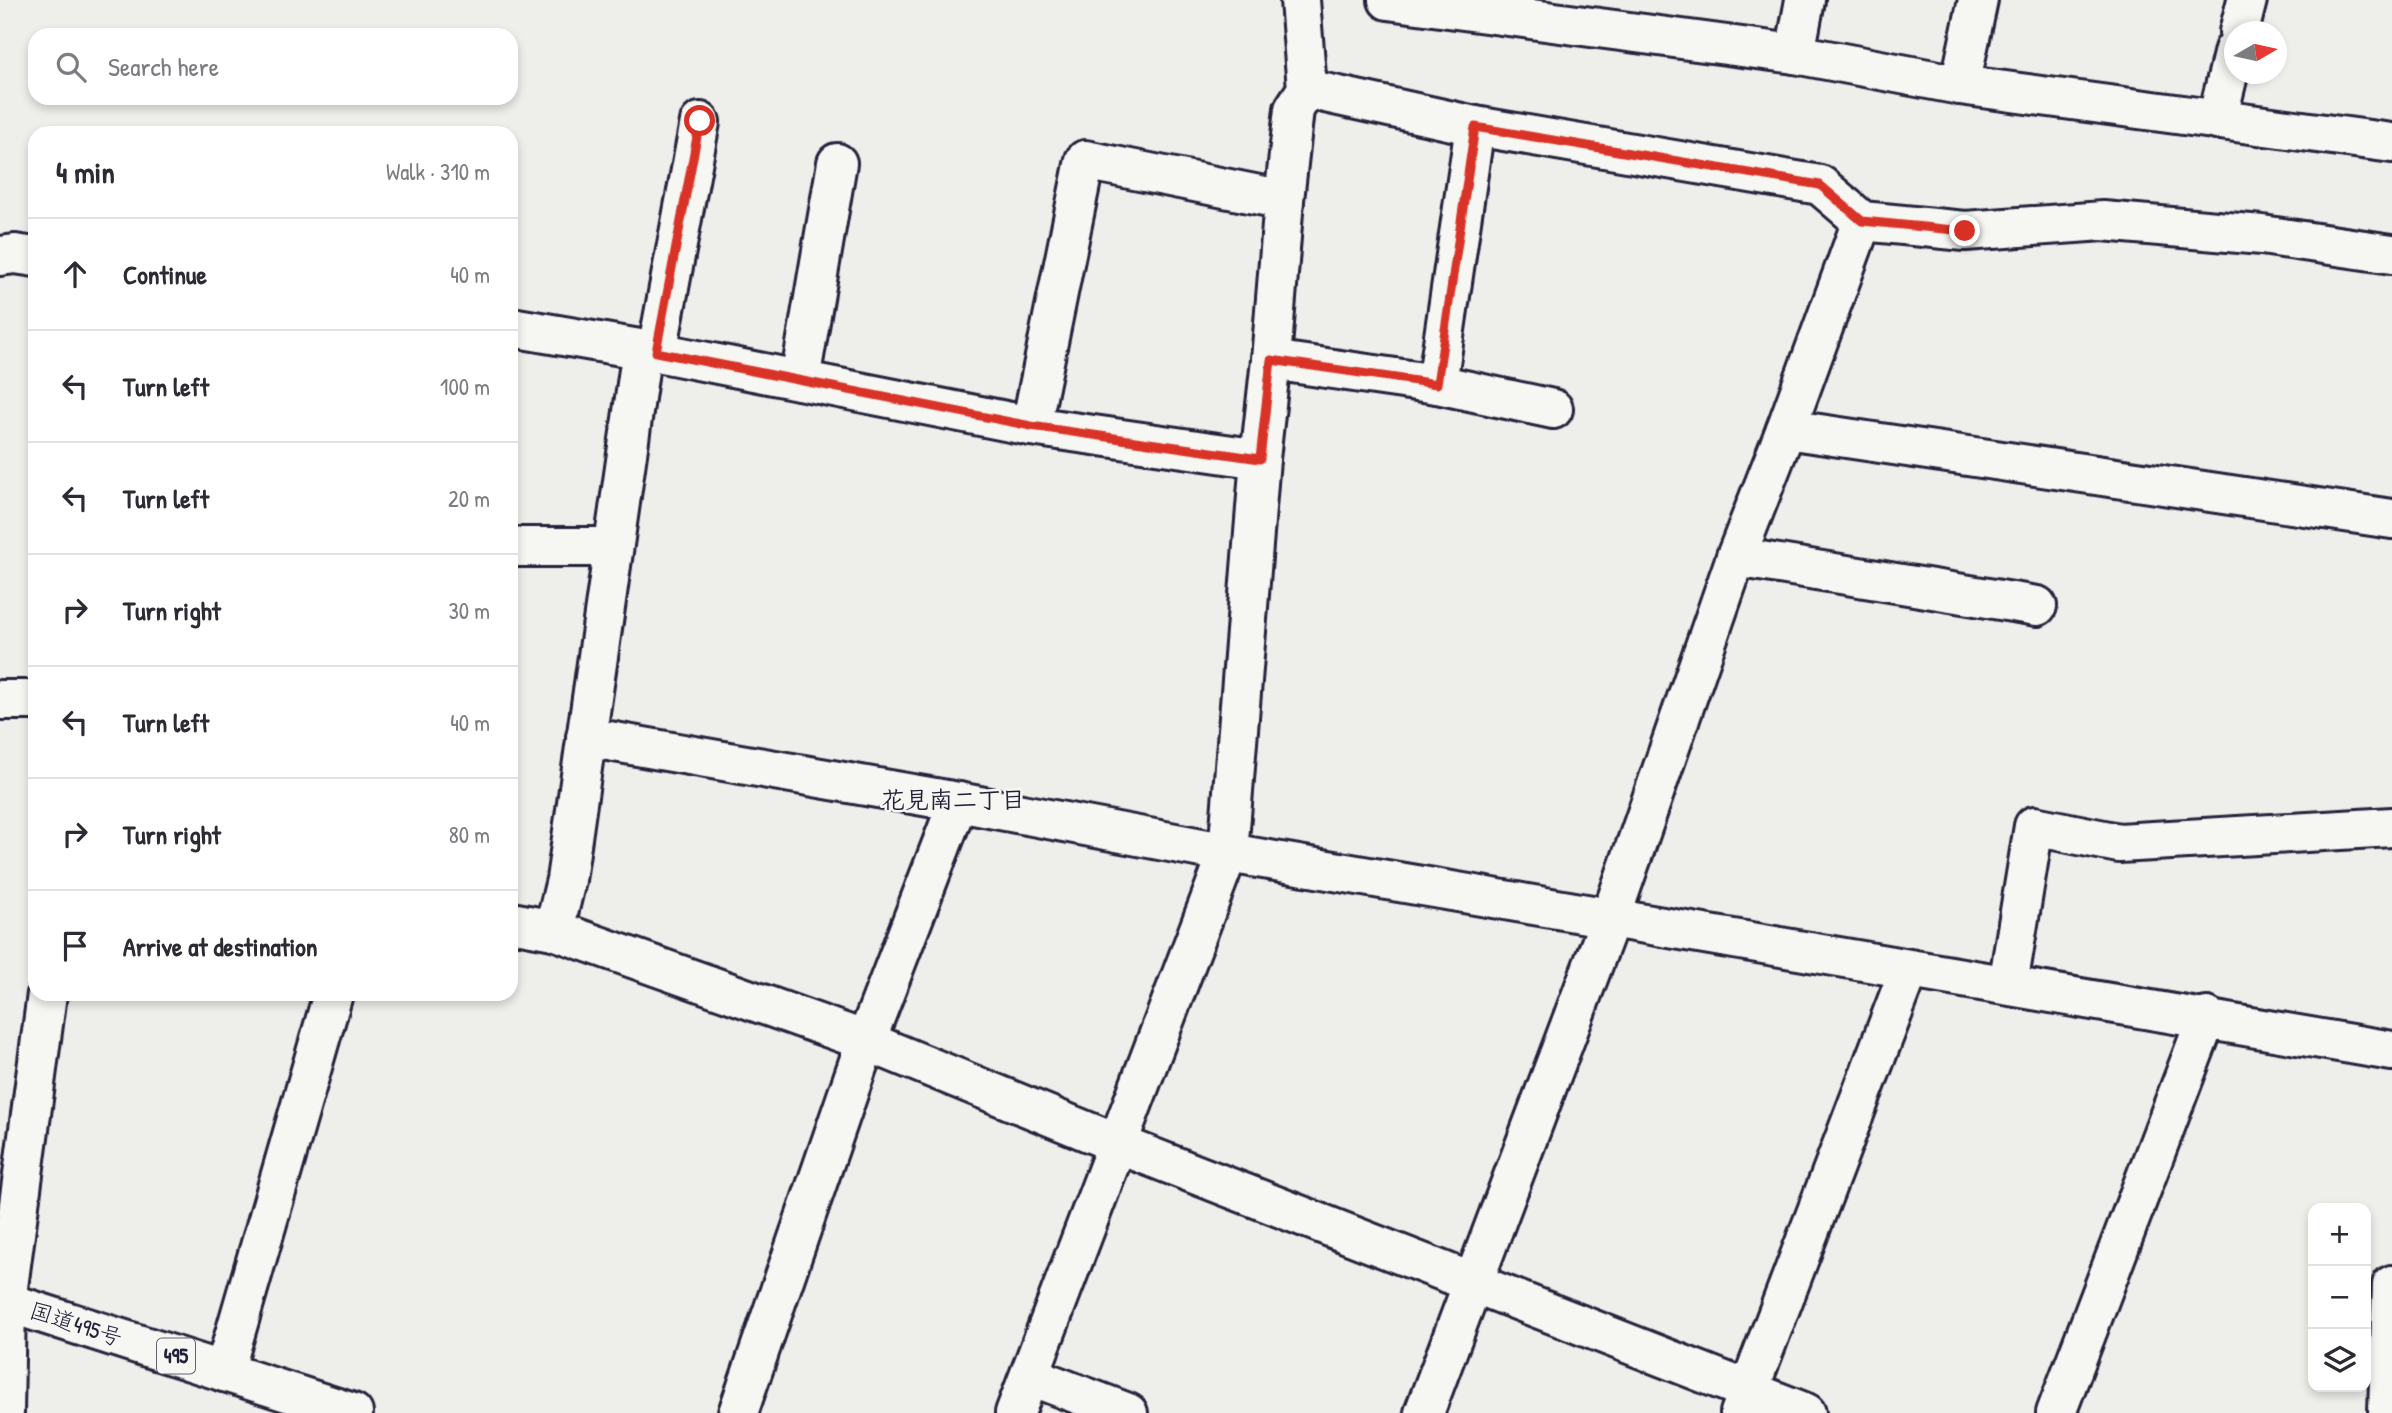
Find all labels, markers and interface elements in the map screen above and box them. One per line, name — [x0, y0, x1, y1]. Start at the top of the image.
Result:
north arrow — [2224, 21, 2287, 84]
search box — [28, 28, 518, 105]
icon: search — [52, 48, 90, 86]
text: Search here — [108, 49, 219, 84]
route start — [684, 105, 715, 136]
text: 4 min — [56, 152, 115, 192]
text: Walk · 310 m — [386, 156, 490, 187]
route end — [1949, 215, 1980, 246]
icon: ahead — [56, 255, 94, 293]
text: Continue — [123, 257, 207, 292]
text: 40 m — [450, 259, 490, 290]
icon: left — [56, 367, 94, 405]
text: Turn left — [123, 369, 209, 404]
text: 100 m — [440, 371, 490, 402]
icon: left — [56, 479, 94, 517]
text: Turn left — [123, 481, 209, 516]
text: 20 m — [448, 483, 490, 514]
icon: right — [56, 591, 94, 629]
text: Turn right — [123, 593, 221, 628]
text: 30 m — [448, 595, 490, 626]
icon: left — [56, 703, 94, 741]
text: Turn left — [123, 705, 209, 740]
text: 40 m — [450, 707, 490, 738]
district label: 花見南二丁目 — [881, 783, 1025, 815]
icon: right — [56, 815, 94, 853]
text: Turn right — [123, 817, 221, 852]
text: 80 m — [449, 819, 490, 850]
icon: arrive — [56, 927, 94, 965]
text: Arrive at destination — [123, 929, 318, 964]
map controls — [2308, 1203, 2371, 1392]
button: + — [2308, 1203, 2371, 1266]
button: − — [2308, 1266, 2371, 1329]
street label: 国道495号 — [26, 1294, 126, 1353]
button: layers — [2308, 1329, 2371, 1392]
road number: 495 — [157, 1338, 195, 1374]

